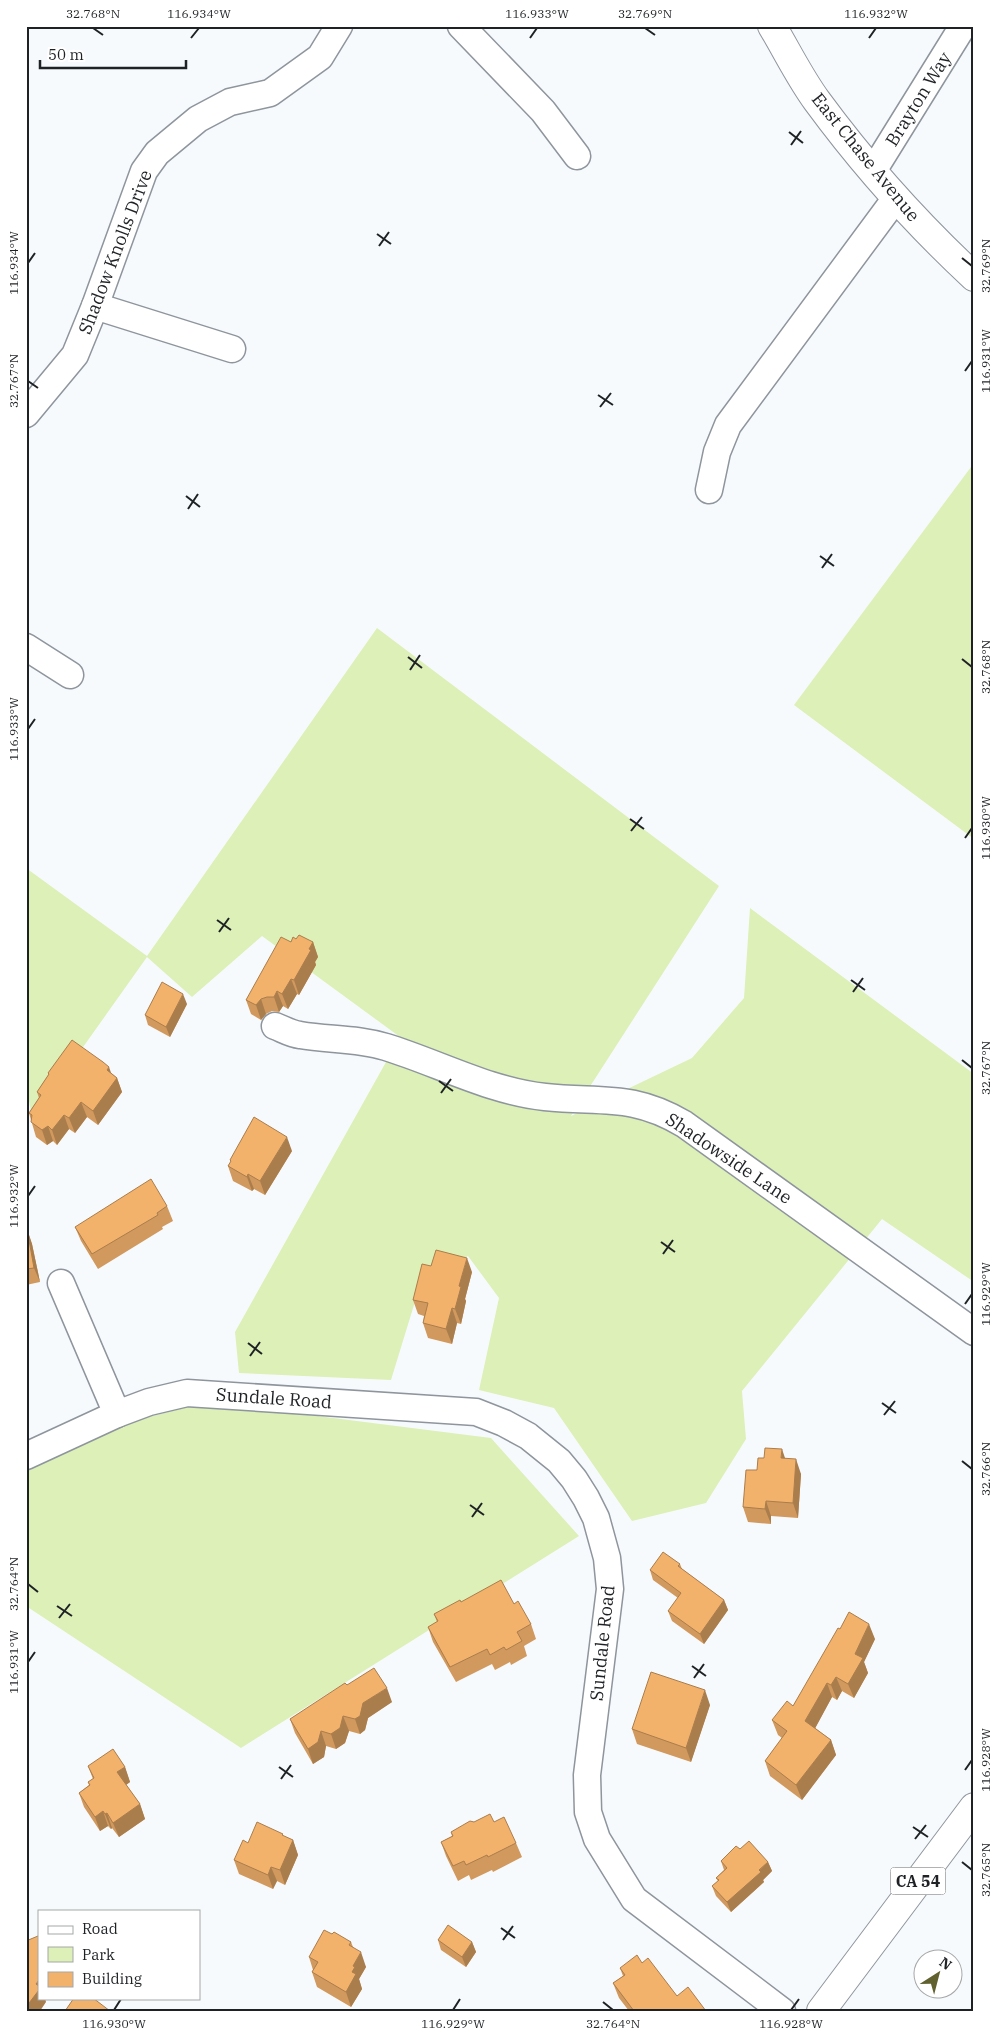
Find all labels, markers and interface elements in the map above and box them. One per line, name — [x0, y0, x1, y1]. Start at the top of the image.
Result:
text: 32.768°N — [66, 6, 120, 21]
text: 116.934°W — [167, 6, 231, 21]
text: 116.933°W — [505, 6, 569, 21]
text: 32.769°N — [618, 6, 672, 21]
text: 116.932°W — [844, 6, 908, 21]
scale bar — [40, 38, 186, 70]
text: 50 m — [48, 45, 84, 64]
street label: Brayton Way — [880, 47, 956, 151]
street label: East Chase Avenue — [807, 88, 925, 226]
street label: Shadow Knolls Drive — [73, 167, 157, 337]
text: 116.934°W — [6, 231, 21, 295]
text: 32.769°N — [978, 239, 993, 293]
text: 116.931°W — [978, 329, 993, 393]
text: 32.767°N — [6, 354, 21, 408]
text: 32.768°N — [978, 640, 993, 694]
text: 116.933°W — [6, 697, 21, 761]
text: 116.930°W — [978, 796, 993, 860]
text: 32.767°N — [978, 1041, 993, 1095]
street label: Shadowside Lane — [661, 1107, 797, 1209]
text: 116.932°W — [6, 1164, 21, 1228]
text: 116.929°W — [978, 1262, 993, 1326]
street label: Sundale Road — [215, 1382, 333, 1414]
text: 32.766°N — [978, 1442, 993, 1496]
text: 32.764°N — [6, 1557, 21, 1611]
street label: Sundale Road — [584, 1584, 620, 1702]
text: 116.931°W — [6, 1630, 21, 1694]
text: 116.928°W — [978, 1728, 993, 1792]
text: 32.765°N — [978, 1843, 993, 1897]
road number: CA 54 — [890, 1868, 946, 1894]
legend — [38, 1910, 200, 2000]
text: Road — [82, 1919, 118, 1938]
text: Park — [82, 1945, 115, 1964]
north arrow — [912, 1950, 962, 2000]
text: N — [936, 1953, 955, 1974]
text: Building — [82, 1969, 142, 1988]
text: 116.930°W — [82, 2016, 146, 2031]
text: 116.929°W — [421, 2016, 485, 2031]
text: 32.764°N — [586, 2016, 640, 2031]
text: 116.928°W — [759, 2016, 823, 2031]

